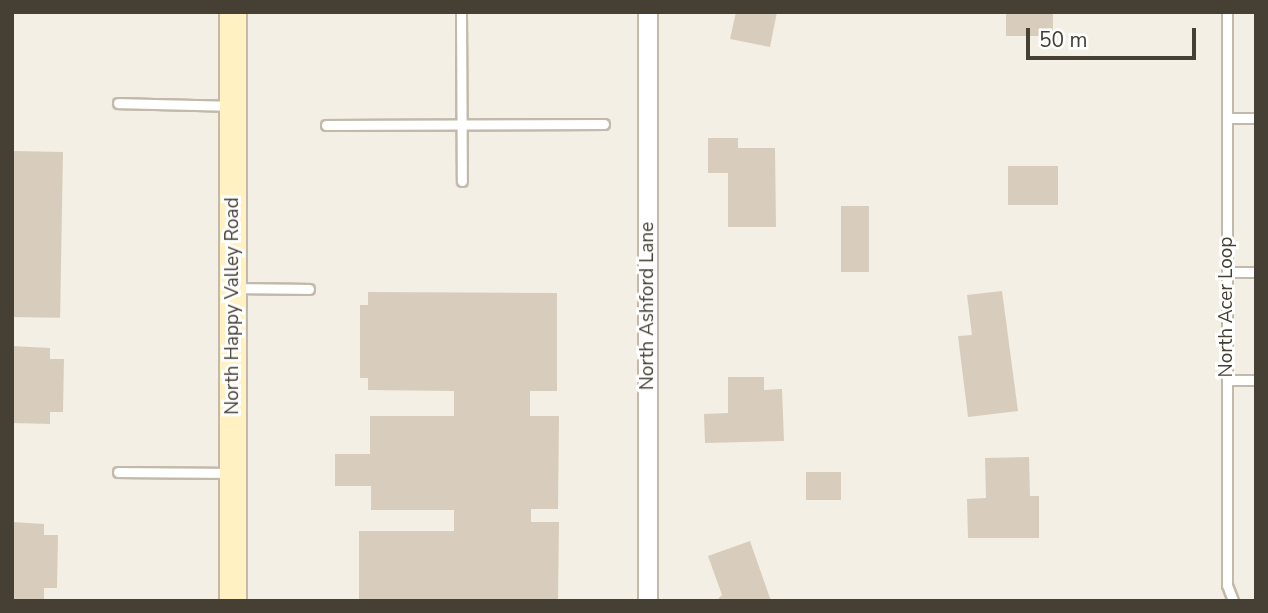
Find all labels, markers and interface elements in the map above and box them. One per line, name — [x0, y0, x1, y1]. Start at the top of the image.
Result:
scale bar — [1030, 14, 1200, 58]
text: 50 m — [1039, 26, 1088, 54]
street label: North Happy Valley Road — [222, 197, 244, 415]
street label: North Ashford Lane — [637, 222, 659, 390]
street label: North Acer Loop — [1216, 237, 1238, 377]

